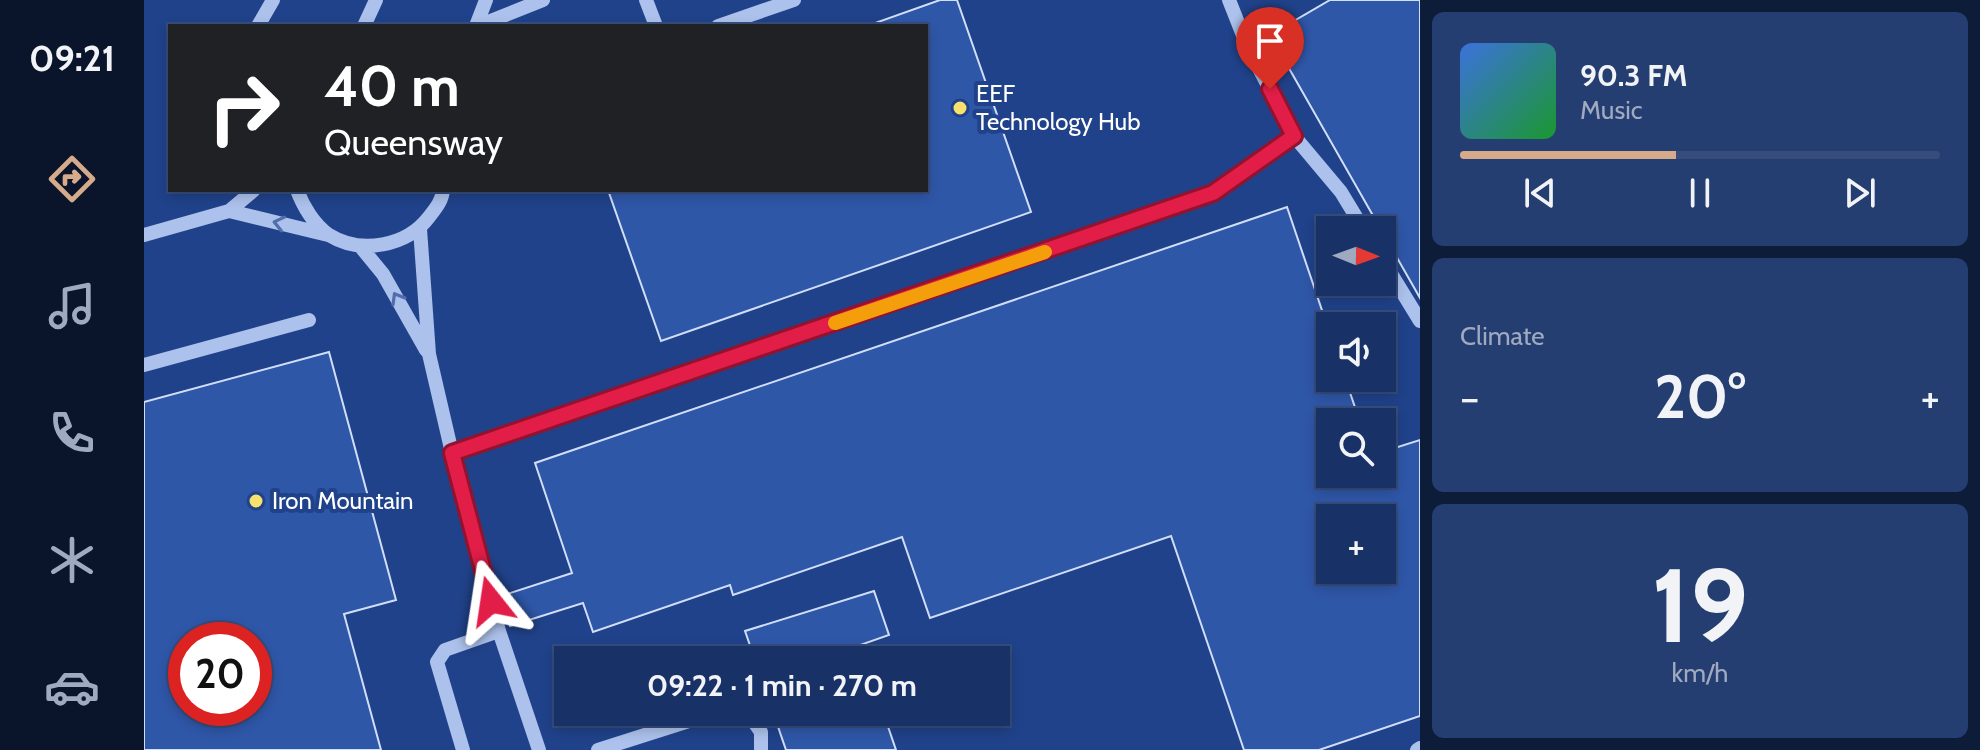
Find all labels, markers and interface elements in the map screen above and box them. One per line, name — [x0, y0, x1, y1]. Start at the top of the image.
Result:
pin — [1236, 7, 1304, 89]
icon: arrive — [1248, 19, 1292, 63]
text: 09:21 — [29, 36, 115, 80]
text: 40 m — [324, 52, 460, 120]
icon: right — [192, 56, 296, 160]
text: 90.3 FM — [1580, 57, 1688, 94]
place label: EEF Technology Hub — [976, 79, 1141, 136]
text: Music — [1580, 94, 1643, 126]
marker: EEF Technology Hub — [951, 99, 969, 117]
text: Queensway — [324, 120, 503, 164]
icon: directions — [44, 151, 100, 207]
icon: previous — [1518, 171, 1562, 215]
icon: pause — [1678, 171, 1722, 215]
icon: next — [1838, 171, 1882, 215]
one-way arrow — [272, 215, 286, 232]
north arrow — [1316, 216, 1396, 296]
map controls — [1316, 216, 1396, 584]
icon: music — [44, 278, 100, 334]
one-way arrow — [391, 292, 407, 307]
button: sound — [1316, 312, 1396, 392]
text: Climate — [1460, 320, 1545, 352]
text: 20° — [1654, 360, 1746, 433]
text: − — [1460, 371, 1479, 424]
text: + — [1921, 371, 1940, 424]
icon: phone — [44, 405, 100, 461]
button: search — [1316, 408, 1396, 488]
place label: Iron Mountain — [272, 486, 414, 515]
marker: Iron Mountain — [247, 492, 265, 510]
button: + — [1316, 504, 1396, 584]
icon: climate — [44, 532, 100, 588]
text: 19 — [1652, 542, 1748, 668]
position arrow — [449, 559, 533, 643]
speed limit sign: 20 — [168, 622, 272, 726]
text: km/h — [1672, 657, 1728, 689]
icon: car — [44, 659, 100, 715]
text: 09:22 · 1 min · 270 m — [647, 667, 917, 704]

